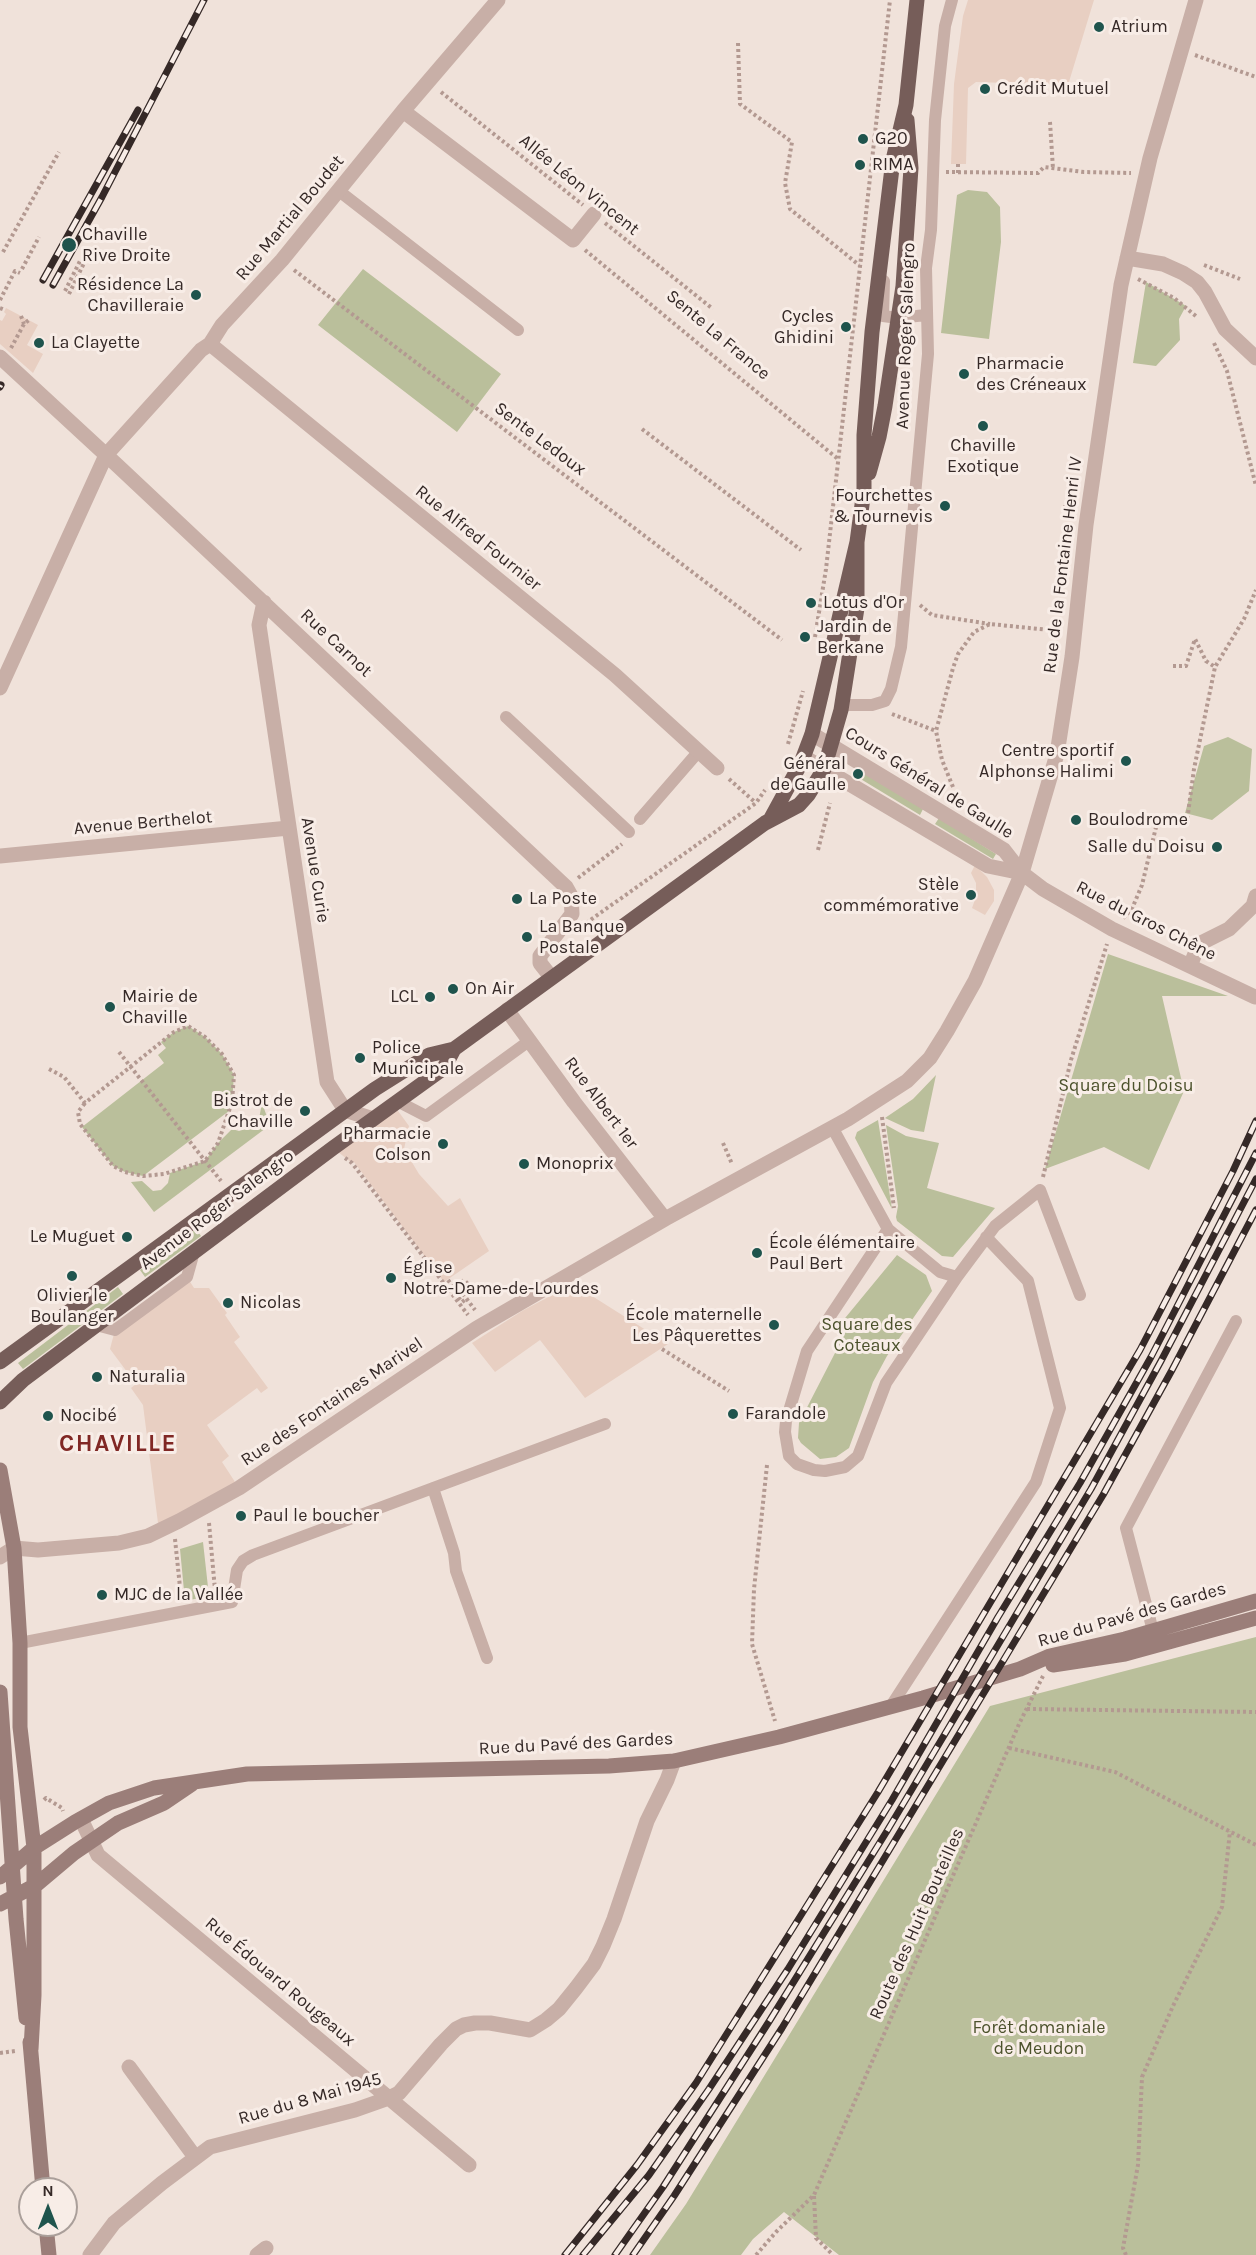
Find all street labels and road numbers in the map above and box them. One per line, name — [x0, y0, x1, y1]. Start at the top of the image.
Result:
street label: Allée Léon Vincent — [515, 130, 643, 240]
street label: Rue Martial Boudet — [231, 151, 349, 285]
street label: Avenue Roger Salengro — [892, 242, 920, 430]
street label: Sente La France — [662, 285, 774, 385]
street label: Sente Ledoux — [490, 397, 590, 481]
street label: Rue de la Fontaine Henri IV — [1039, 455, 1087, 675]
street label: Rue Alfred Fournier — [411, 481, 545, 595]
street label: Rue Carnot — [296, 604, 376, 682]
street label: Cours Général de Gaulle — [841, 722, 1017, 844]
street label: Avenue Berthelot — [73, 806, 213, 840]
street label: Avenue Curie — [296, 816, 334, 924]
street label: Rue du Gros Chêne — [1072, 876, 1220, 966]
street label: Rue Albert 1er — [559, 1053, 643, 1153]
street label: Avenue Roger Salengro — [136, 1145, 298, 1275]
street label: Rue des Fontaines Marivel — [237, 1333, 427, 1471]
street label: Rue du Pavé des Gardes — [1035, 1578, 1229, 1652]
street label: Rue du Pavé des Gardes — [478, 1728, 674, 1760]
street label: Route des Huit Bouteilles — [865, 1825, 969, 2023]
street label: Rue Édouard Rougeaux — [200, 1913, 360, 2051]
street label: Rue du 8 Mai 1945 — [236, 2068, 384, 2130]

